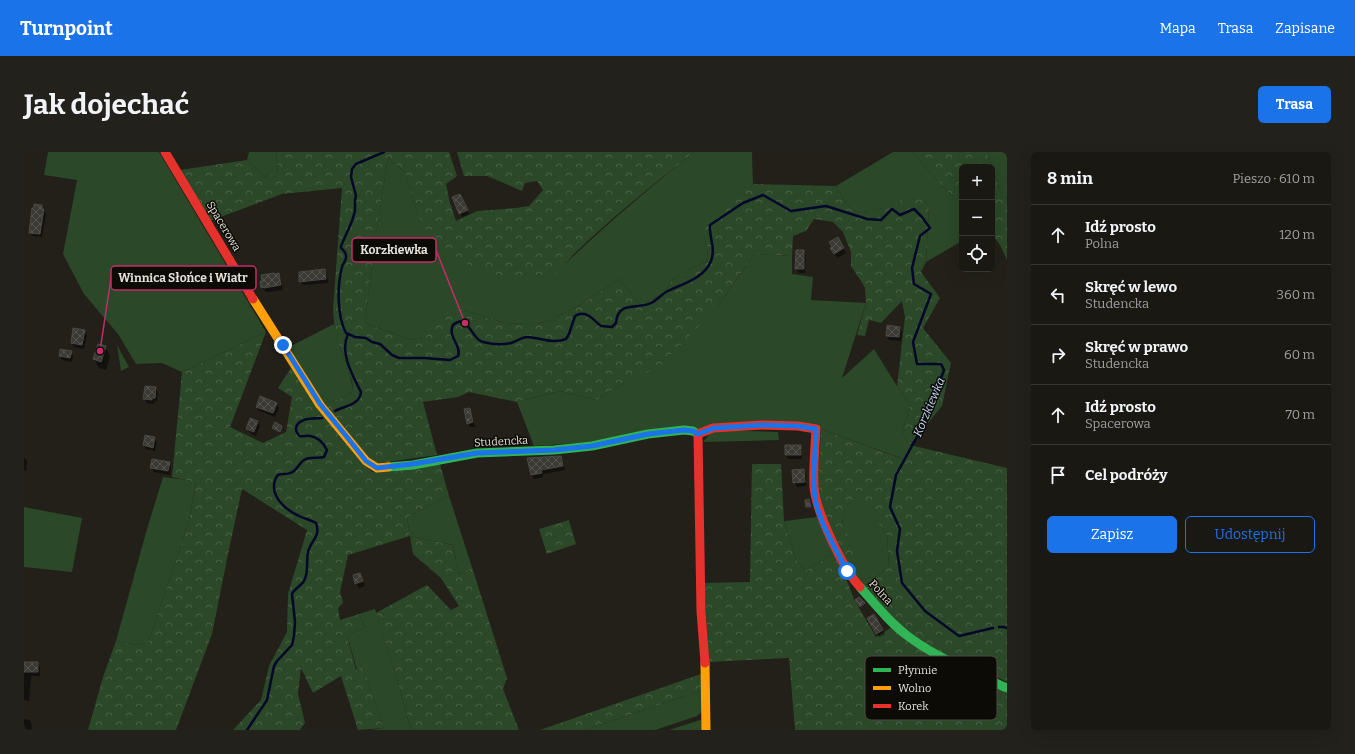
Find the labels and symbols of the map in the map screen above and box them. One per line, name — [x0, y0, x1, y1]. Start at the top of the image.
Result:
street label: Spacerowa — [204, 199, 243, 253]
callout: Korzkiewka — [352, 238, 436, 262]
text: Korzkiewka — [360, 243, 428, 257]
callout: Winnica Słońce i Wiatr — [111, 266, 256, 290]
text: Winnica Słońce i Wiatr — [118, 271, 248, 285]
route end — [274, 336, 292, 354]
water label: Korzkiewka — [910, 375, 948, 439]
street label: Studencka — [474, 434, 528, 449]
route start — [838, 562, 856, 580]
street label: Polna — [866, 577, 895, 607]
legend — [865, 656, 997, 720]
text: Płynnie — [898, 664, 937, 677]
text: Wolno — [898, 682, 931, 695]
text: Korek — [898, 700, 929, 713]

